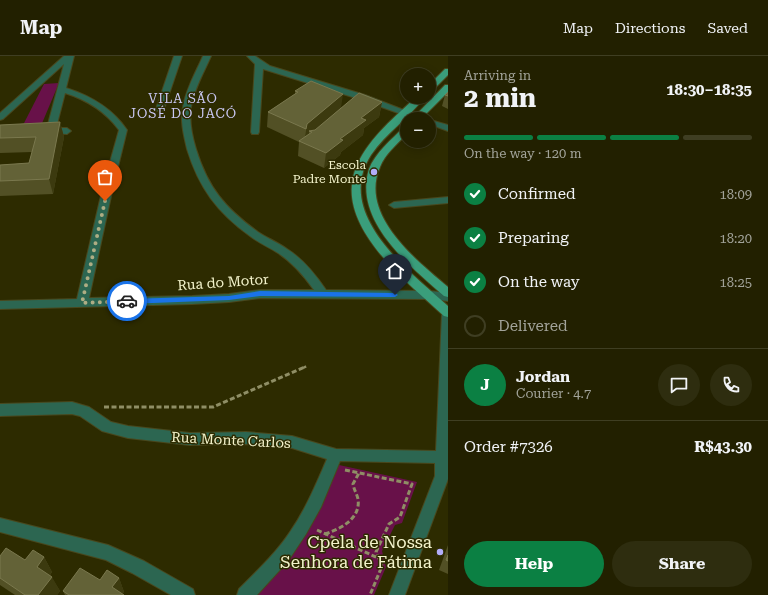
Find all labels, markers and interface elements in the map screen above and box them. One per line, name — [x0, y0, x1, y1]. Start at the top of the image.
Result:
text: Map — [20, 16, 62, 39]
text: Map — [563, 20, 593, 36]
text: Directions — [615, 20, 685, 36]
text: Saved — [707, 20, 748, 36]
map controls — [400, 68, 436, 148]
button: + — [400, 68, 436, 104]
text: Arriving in — [464, 68, 531, 83]
text: 18:30–18:35 — [666, 81, 752, 99]
text: 2 min — [464, 83, 536, 113]
district label: VILA SÃO JOSÉ DO JACÓ — [129, 90, 237, 121]
button: − — [400, 112, 436, 148]
text: On the way · 120 m — [464, 146, 581, 161]
place label: Escola Padre Monte — [293, 158, 366, 186]
pin — [88, 160, 122, 201]
icon: bag — [94, 166, 116, 188]
marker: Escola Padre Monte — [369, 167, 379, 177]
icon: check — [464, 183, 486, 205]
text: Confirmed — [498, 185, 576, 203]
text: 18:09 — [720, 187, 752, 202]
icon: check — [464, 227, 486, 249]
text: Preparing — [498, 229, 569, 247]
text: 18:20 — [720, 231, 752, 246]
pin — [378, 254, 412, 295]
icon: home — [384, 260, 406, 282]
street label: Rua do Motor — [177, 271, 270, 293]
icon: check — [464, 271, 486, 293]
text: On the way — [498, 273, 580, 291]
text: 18:25 — [720, 275, 752, 290]
courier — [107, 281, 147, 321]
icon: car — [116, 290, 138, 312]
text: Delivered — [498, 317, 568, 335]
button: chat — [658, 364, 700, 406]
button: phone — [710, 364, 752, 406]
text: Jordan — [516, 368, 570, 386]
text: J — [480, 376, 490, 394]
text: Courier · 4.7 — [516, 386, 591, 401]
street label: Rua Monte Carlos — [171, 429, 291, 451]
text: Order #7326 — [464, 438, 553, 456]
text: R$43.30 — [694, 438, 752, 456]
place label: Cpela de Nossa Senhora de Fátima — [280, 532, 432, 572]
button: Help — [464, 541, 604, 587]
button: Share — [612, 541, 752, 587]
marker: Cpela de Nossa Senhora de Fátima — [435, 547, 445, 557]

